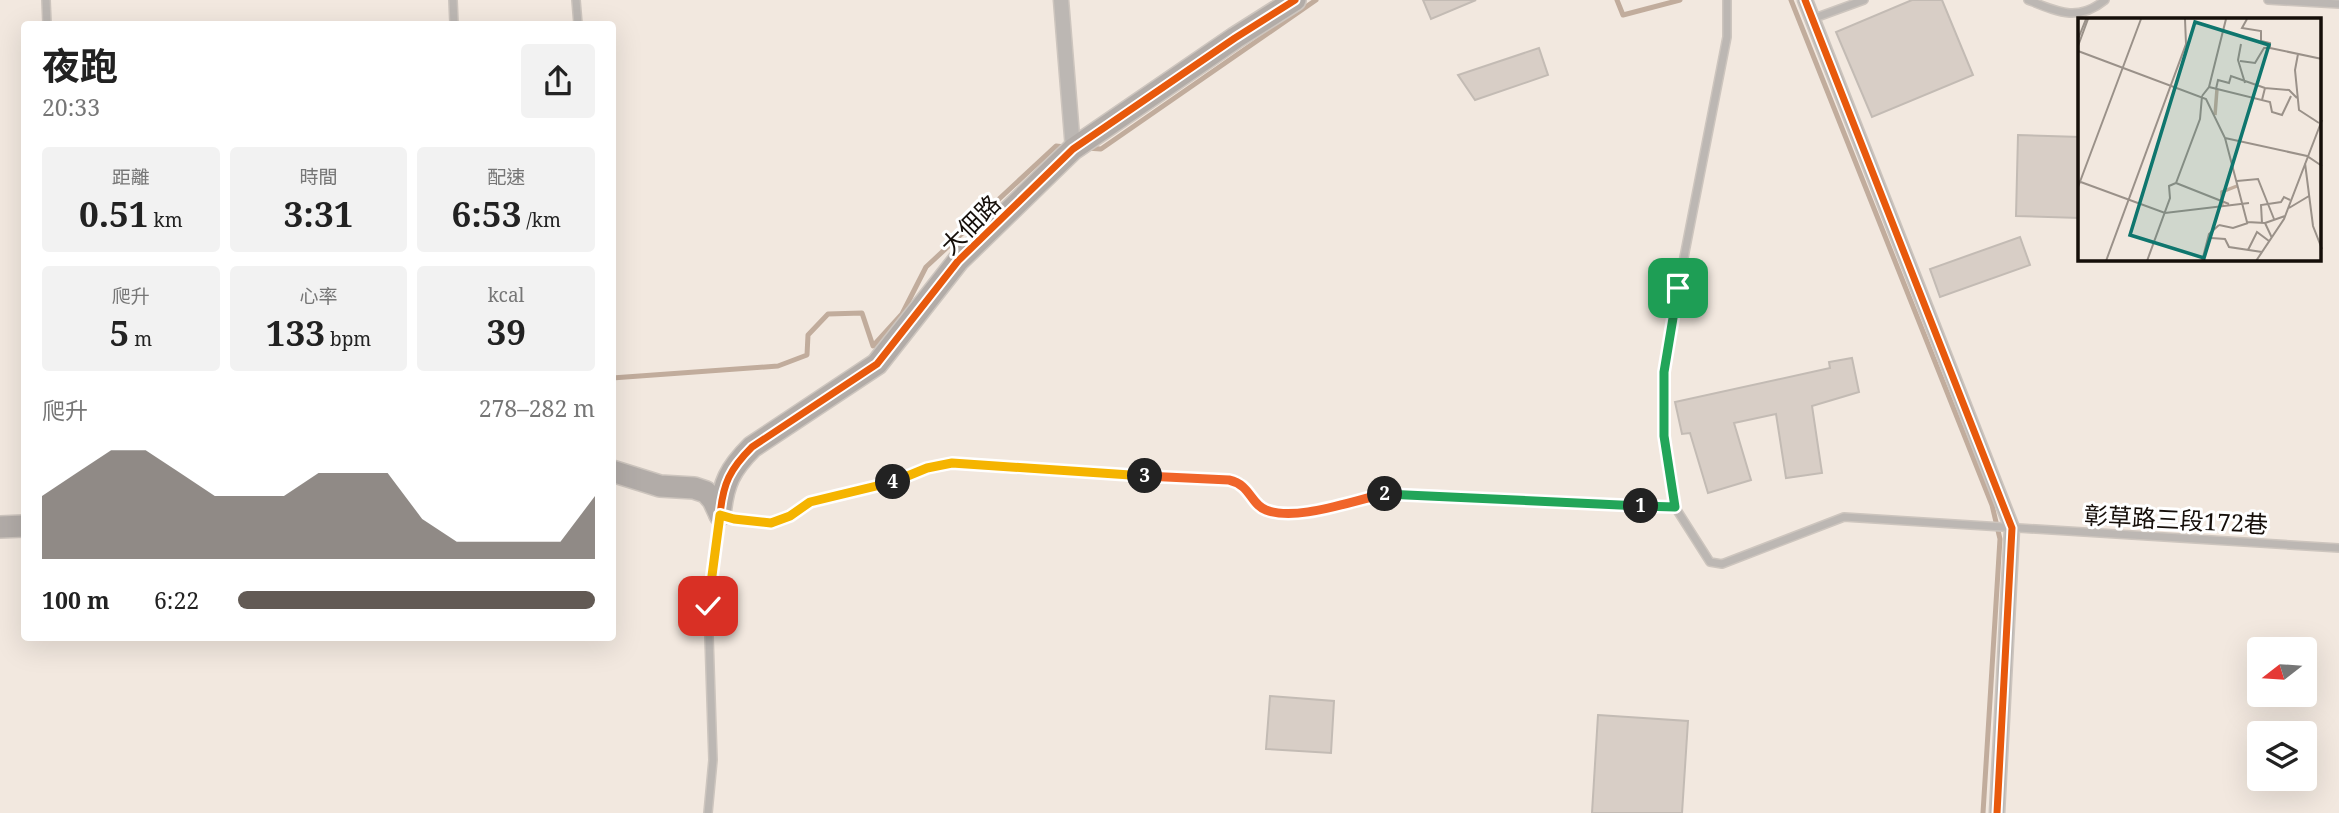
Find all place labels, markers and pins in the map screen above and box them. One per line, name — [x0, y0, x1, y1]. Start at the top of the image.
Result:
pin — [1648, 258, 1708, 318]
pin: 3 — [1128, 458, 1162, 494]
pin: 4 — [876, 464, 910, 500]
pin: 2 — [1368, 476, 1402, 512]
pin: 1 — [1624, 489, 1658, 524]
pin — [678, 576, 738, 636]

